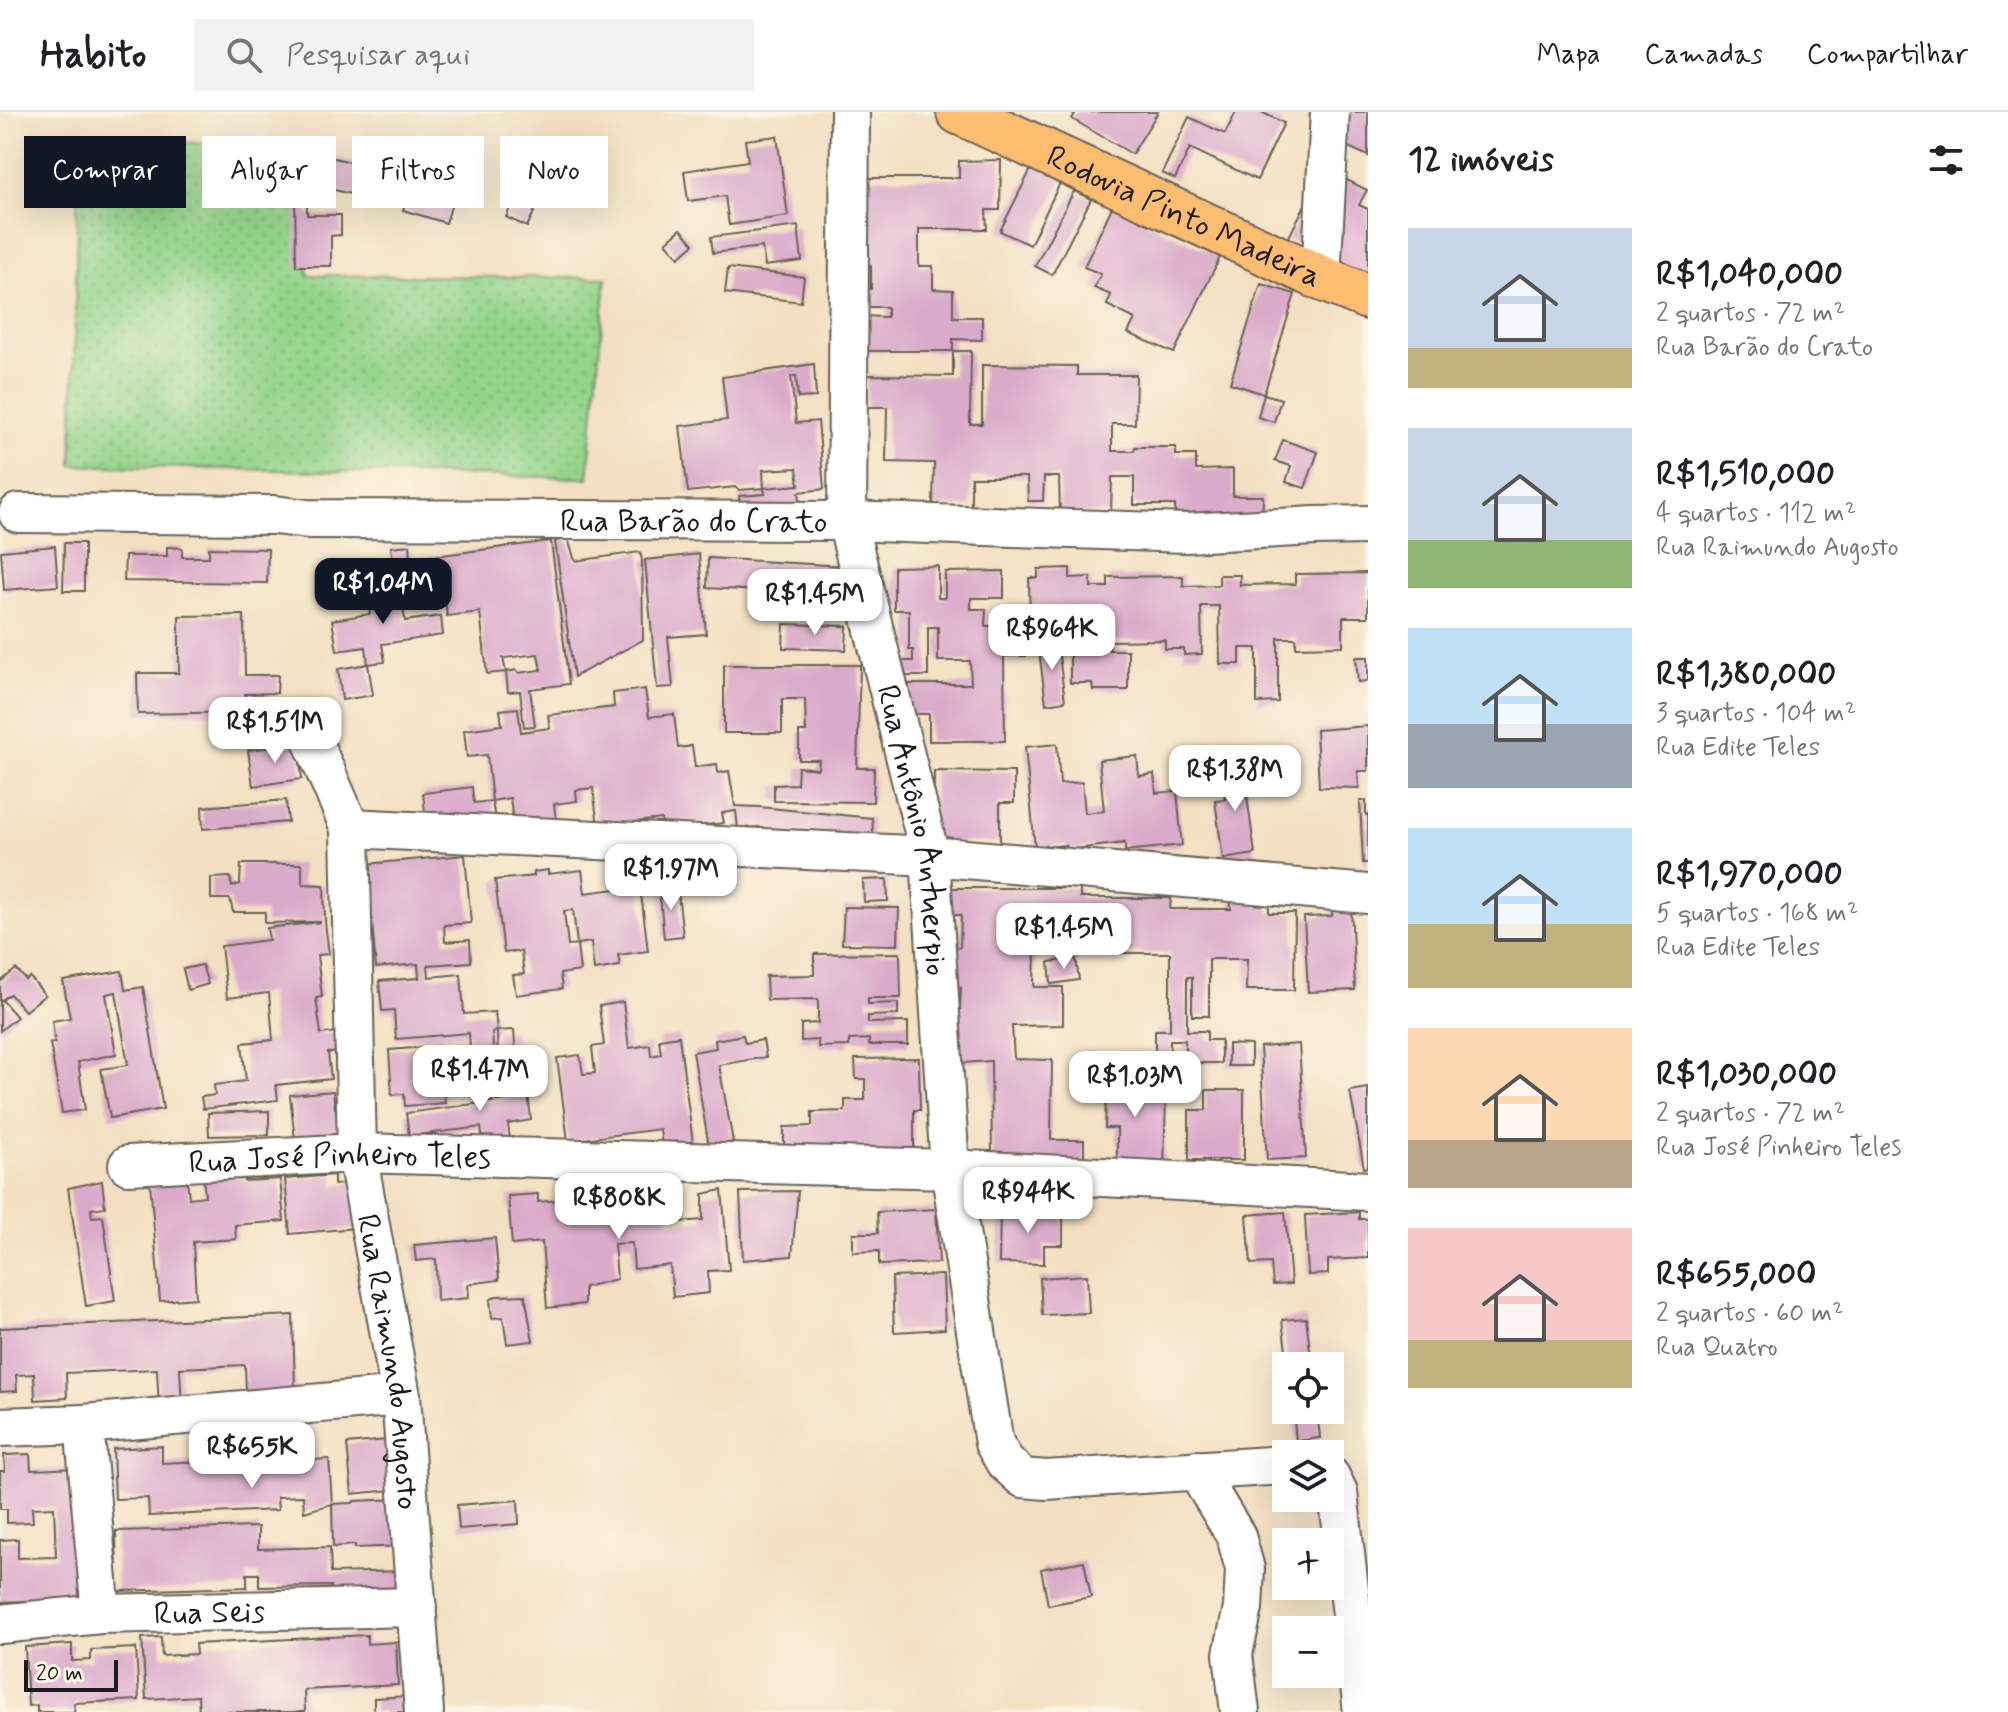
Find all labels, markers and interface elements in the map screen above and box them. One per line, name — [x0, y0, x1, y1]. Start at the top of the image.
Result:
search box — [194, 19, 754, 91]
text: Habito — [40, 31, 146, 80]
icon: search — [222, 33, 266, 77]
text: Pesquisar aqui — [286, 36, 470, 75]
text: Mapa — [1537, 37, 1600, 74]
text: Camadas — [1644, 37, 1763, 74]
text: Compartilhar — [1807, 37, 1968, 74]
chip: Comprar — [24, 136, 186, 208]
chip: Alugar — [202, 136, 336, 208]
chip: Filtros — [352, 136, 484, 208]
chip: Novo — [500, 136, 608, 208]
street label: Rodovia Pinto Madeira — [1040, 136, 1328, 298]
text: 12 imóveis — [1408, 138, 1554, 183]
icon: filters — [1924, 138, 1968, 182]
text: R$1,040,000 — [1656, 252, 1843, 297]
icon: home — [1472, 260, 1568, 356]
text: 2 quartos · 72 m² — [1656, 297, 1845, 331]
text: Rua Barão do Crato — [1656, 331, 1873, 365]
text: R$1,510,000 — [1656, 452, 1835, 497]
icon: home — [1472, 460, 1568, 556]
text: 4 quartos · 112 m² — [1656, 497, 1856, 531]
street label: Rua Barão do Crato — [560, 501, 827, 544]
text: Rua Raimundo Augosto — [1656, 531, 1899, 565]
pin: R$1.04M — [309, 558, 457, 626]
text: R$1.04M — [333, 567, 433, 601]
pin: R$1.45M — [741, 569, 889, 637]
text: R$1.45M — [765, 578, 865, 612]
pin: R$964K — [987, 604, 1117, 672]
text: R$964K — [1006, 613, 1098, 647]
text: R$1,380,000 — [1656, 652, 1836, 697]
icon: home — [1472, 660, 1568, 756]
street label: Rua Antônio Antuerpio — [865, 681, 957, 977]
pin: R$1.51M — [201, 697, 349, 765]
text: 3 quartos · 104 m² — [1656, 697, 1856, 731]
text: R$1.51M — [226, 706, 324, 740]
text: Rua Edite Teles — [1656, 731, 1820, 765]
pin: R$1.38M — [1161, 745, 1309, 813]
text: R$1.38M — [1187, 754, 1283, 788]
pin: R$1.97M — [597, 844, 745, 912]
text: R$1,970,000 — [1656, 852, 1843, 897]
text: R$1.97M — [623, 853, 719, 887]
icon: home — [1472, 860, 1568, 956]
text: 5 quartos · 168 m² — [1656, 897, 1858, 931]
pin: R$1.45M — [990, 903, 1138, 971]
text: R$1.45M — [1014, 912, 1114, 946]
text: Rua Edite Teles — [1656, 931, 1820, 965]
pin: R$1.47M — [406, 1045, 554, 1113]
pin: R$1.03M — [1061, 1051, 1209, 1119]
text: R$1,030,000 — [1656, 1052, 1837, 1097]
text: R$1.47M — [431, 1054, 529, 1088]
text: R$1.03M — [1087, 1060, 1183, 1094]
icon: home — [1472, 1060, 1568, 1156]
text: 2 quartos · 72 m² — [1656, 1097, 1845, 1131]
text: Rua José Pinheiro Teles — [1656, 1131, 1902, 1165]
street label: Rua José Pinheiro Teles — [188, 1134, 491, 1185]
pin: R$944K — [963, 1167, 1093, 1235]
pin: R$808K — [554, 1173, 684, 1241]
text: R$944K — [982, 1176, 1074, 1210]
text: R$808K — [573, 1182, 665, 1216]
street label: Rua Raimundo Augosto — [345, 1211, 428, 1511]
text: R$655,000 — [1656, 1252, 1817, 1297]
icon: home — [1472, 1260, 1568, 1356]
text: 2 quartos · 60 m² — [1656, 1297, 1843, 1331]
text: Rua Quatro — [1656, 1331, 1778, 1365]
map controls — [1272, 1352, 1344, 1688]
button: locate — [1272, 1352, 1344, 1424]
pin: R$655K — [187, 1422, 317, 1490]
text: R$655K — [207, 1431, 297, 1465]
button: layers — [1272, 1440, 1344, 1512]
button: + — [1272, 1528, 1344, 1600]
street label: Rua Seis — [153, 1591, 266, 1636]
button: − — [1272, 1616, 1344, 1688]
scale bar — [24, 1656, 118, 1692]
text: 20 m — [36, 1660, 83, 1688]

